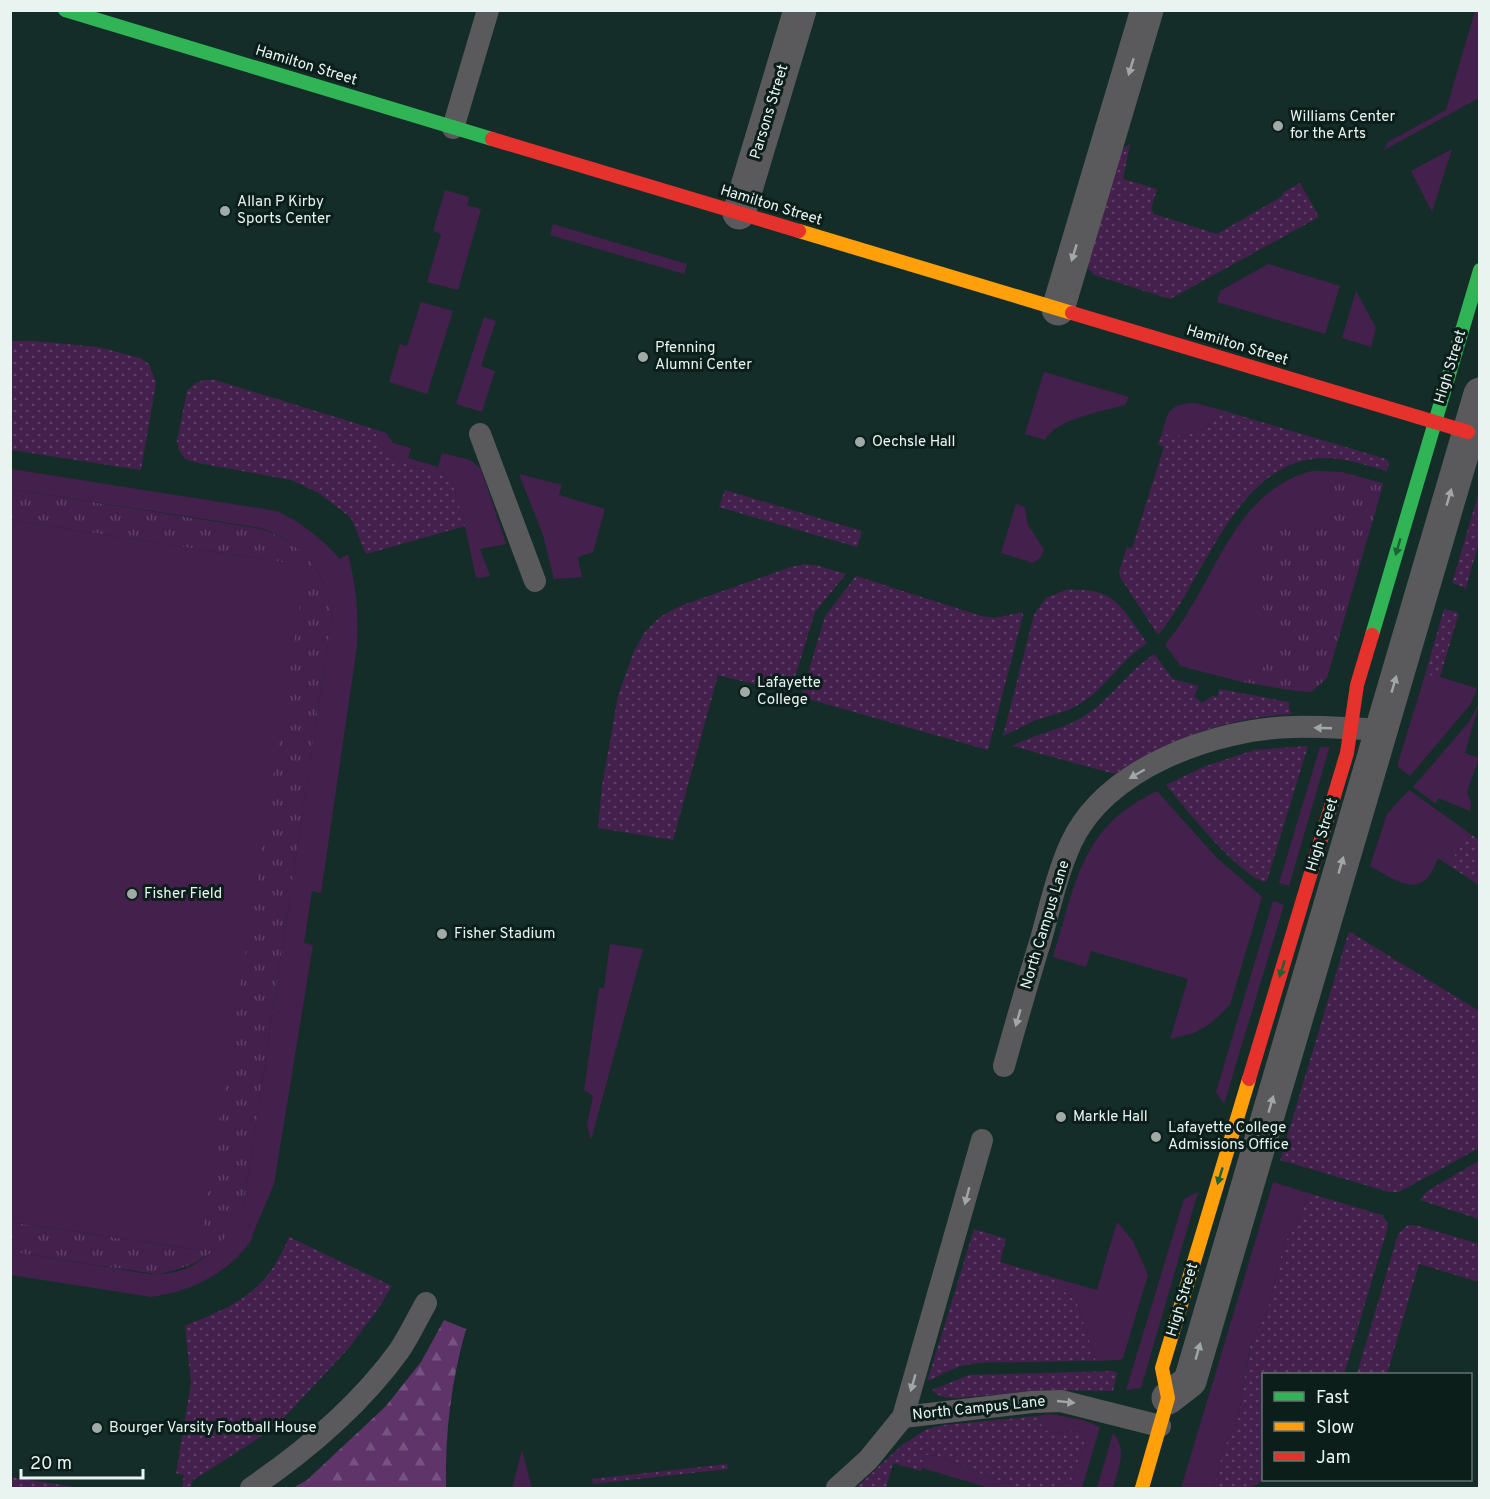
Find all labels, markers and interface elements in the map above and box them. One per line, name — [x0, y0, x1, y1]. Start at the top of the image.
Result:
street label: Hamilton Street — [253, 41, 359, 91]
one-way arrow — [1126, 58, 1135, 76]
street label: Parsons Street — [747, 62, 793, 162]
place label: Williams Center for the Arts — [1290, 108, 1395, 144]
marker: Williams Center for the Arts — [1271, 119, 1285, 133]
street label: Hamilton Street — [718, 181, 824, 231]
place label: Allan P Kirby Sports Center — [237, 193, 331, 229]
marker: Allan P Kirby Sports Center — [218, 204, 232, 218]
one-way arrow — [1069, 244, 1078, 262]
street label: Hamilton Street — [1184, 321, 1290, 371]
street label: High Street — [1431, 328, 1471, 406]
place label: Pfenning Alumni Center — [655, 339, 752, 375]
marker: Pfenning Alumni Center — [636, 350, 650, 364]
place label: Oechsle Hall — [872, 433, 955, 452]
marker: Oechsle Hall — [853, 435, 867, 449]
one-way arrow — [1445, 488, 1455, 506]
one-way arrow — [1393, 538, 1402, 556]
place label: Lafayette College — [757, 674, 821, 710]
one-way arrow — [1390, 675, 1399, 693]
marker: Lafayette College — [738, 685, 752, 699]
one-way arrow — [1313, 723, 1332, 732]
one-way arrow — [1128, 769, 1145, 779]
street label: High Street — [1303, 796, 1343, 874]
one-way arrow — [1337, 856, 1346, 874]
street label: North Campus Lane — [1017, 858, 1075, 992]
place label: Fisher Field — [144, 885, 222, 904]
marker: Fisher Field — [125, 887, 139, 901]
place label: Fisher Stadium — [454, 925, 556, 944]
marker: Fisher Stadium — [435, 927, 449, 941]
one-way arrow — [1277, 960, 1286, 978]
one-way arrow — [1013, 1009, 1022, 1027]
one-way arrow — [1267, 1095, 1276, 1113]
place label: Markle Hall — [1073, 1108, 1148, 1127]
marker: Markle Hall — [1054, 1110, 1068, 1124]
place label: Lafayette College Admissions Office — [1168, 1119, 1289, 1155]
marker: Lafayette College Admissions Office — [1149, 1130, 1163, 1144]
one-way arrow — [1215, 1167, 1224, 1185]
one-way arrow — [962, 1187, 971, 1205]
street label: High Street — [1163, 1261, 1203, 1339]
one-way arrow — [1194, 1342, 1204, 1361]
legend — [1262, 1373, 1472, 1481]
one-way arrow — [908, 1374, 917, 1392]
text: Fast — [1316, 1387, 1349, 1410]
street label: North Campus Lane — [912, 1393, 1046, 1425]
one-way arrow — [1056, 1397, 1075, 1407]
text: Slow — [1316, 1417, 1354, 1440]
place label: Bourger Varsity Football House — [109, 1419, 317, 1438]
marker: Bourger Varsity Football House — [90, 1421, 104, 1435]
scale bar — [21, 1442, 142, 1480]
text: Jam — [1316, 1447, 1351, 1470]
text: 20 m — [30, 1453, 72, 1476]

